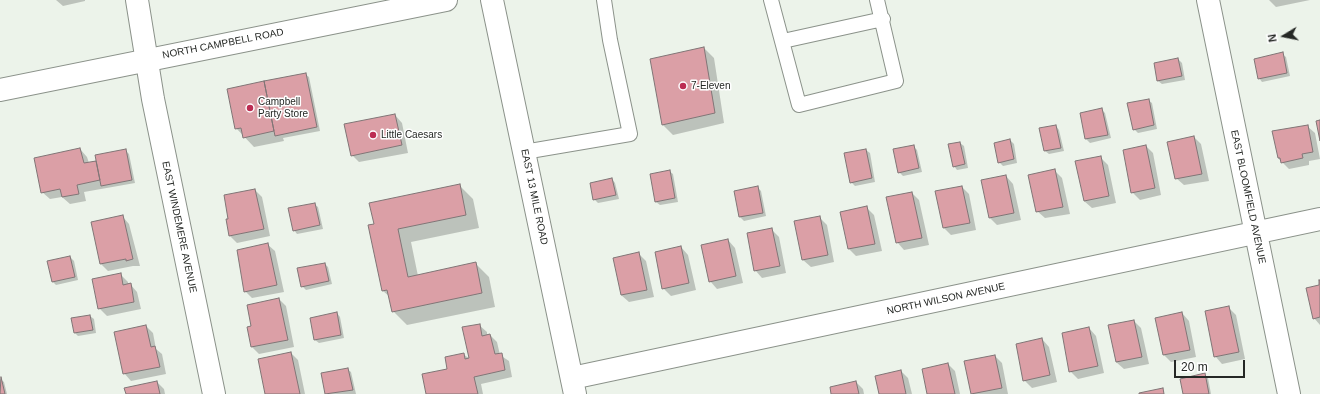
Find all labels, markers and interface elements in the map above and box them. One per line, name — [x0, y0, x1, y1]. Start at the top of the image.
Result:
north arrow — [1264, 16, 1304, 56]
street label: NORTH CAMPBELL ROAD — [161, 26, 285, 62]
text: N — [1266, 33, 1279, 43]
place label: 7-Eleven — [691, 80, 730, 92]
marker: 7-Eleven — [678, 81, 688, 91]
place label: Campbell Party Store — [258, 96, 308, 120]
marker: Campbell Party Store — [245, 103, 255, 113]
place label: Little Caesars — [381, 129, 442, 141]
street label: EAST BLOOMFIELD AVENUE — [1228, 129, 1268, 265]
marker: Little Caesars — [368, 130, 378, 140]
street label: EAST 13 MILE ROAD — [518, 148, 550, 246]
street label: EAST WINDEMERE AVENUE — [159, 160, 199, 294]
street label: NORTH WILSON AVENUE — [886, 281, 1006, 317]
scale bar — [1176, 352, 1247, 378]
text: 20 m — [1181, 360, 1208, 374]

